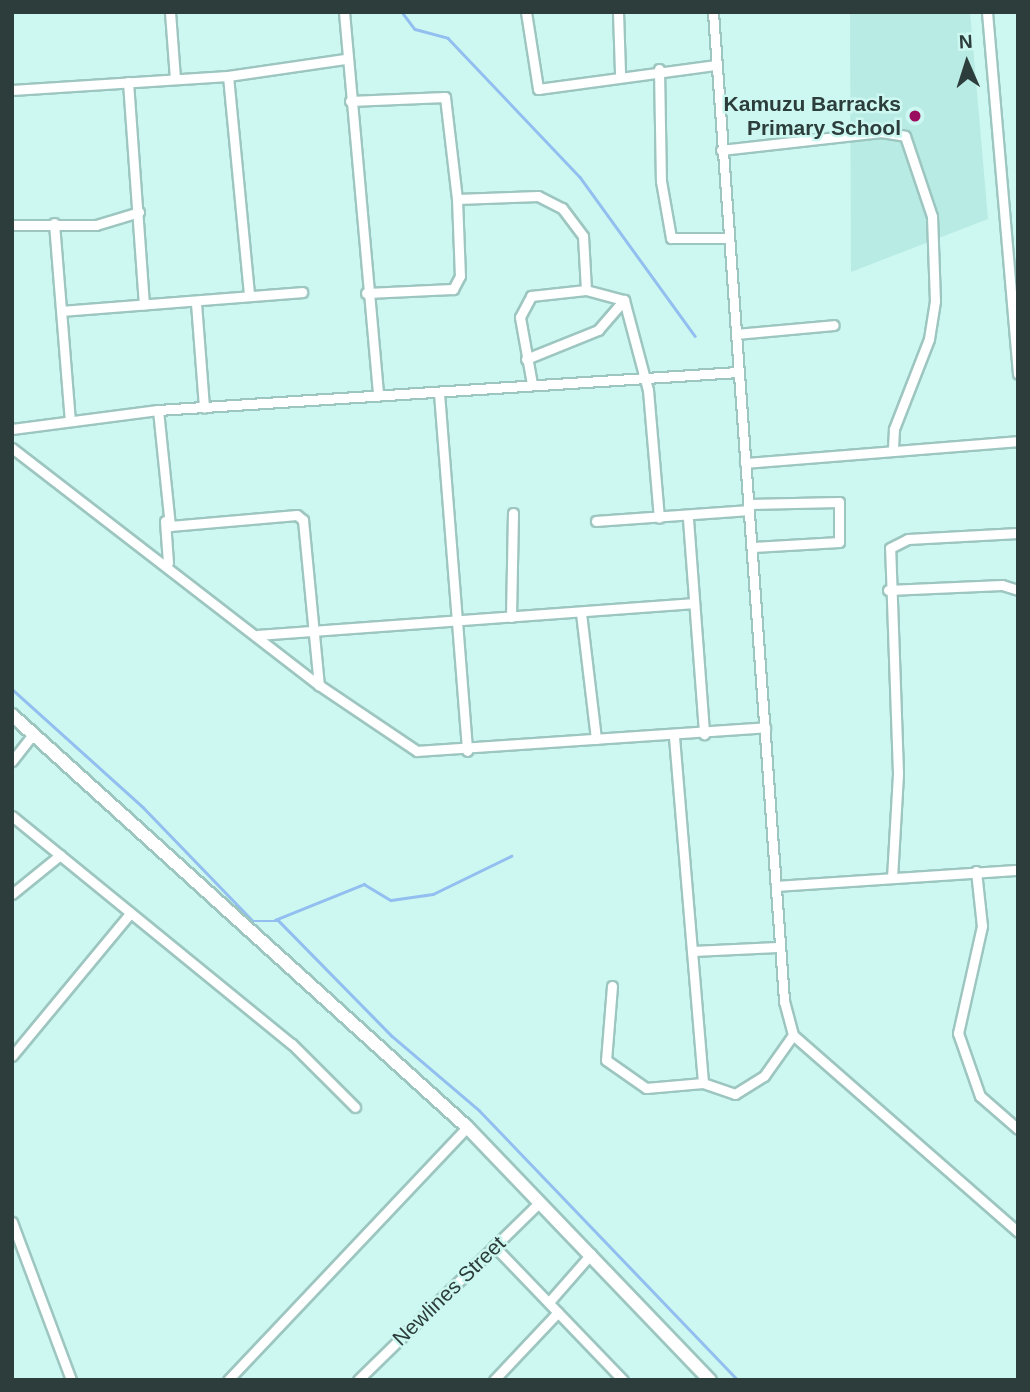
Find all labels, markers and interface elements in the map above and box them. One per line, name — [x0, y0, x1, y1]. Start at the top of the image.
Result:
north arrow — [932, 28, 1002, 98]
text: N — [958, 31, 973, 52]
place label: Kamuzu Barracks Primary School — [724, 91, 901, 141]
marker: Kamuzu Barracks Primary School — [907, 108, 923, 124]
street label: Newlines Street — [387, 1231, 511, 1351]

